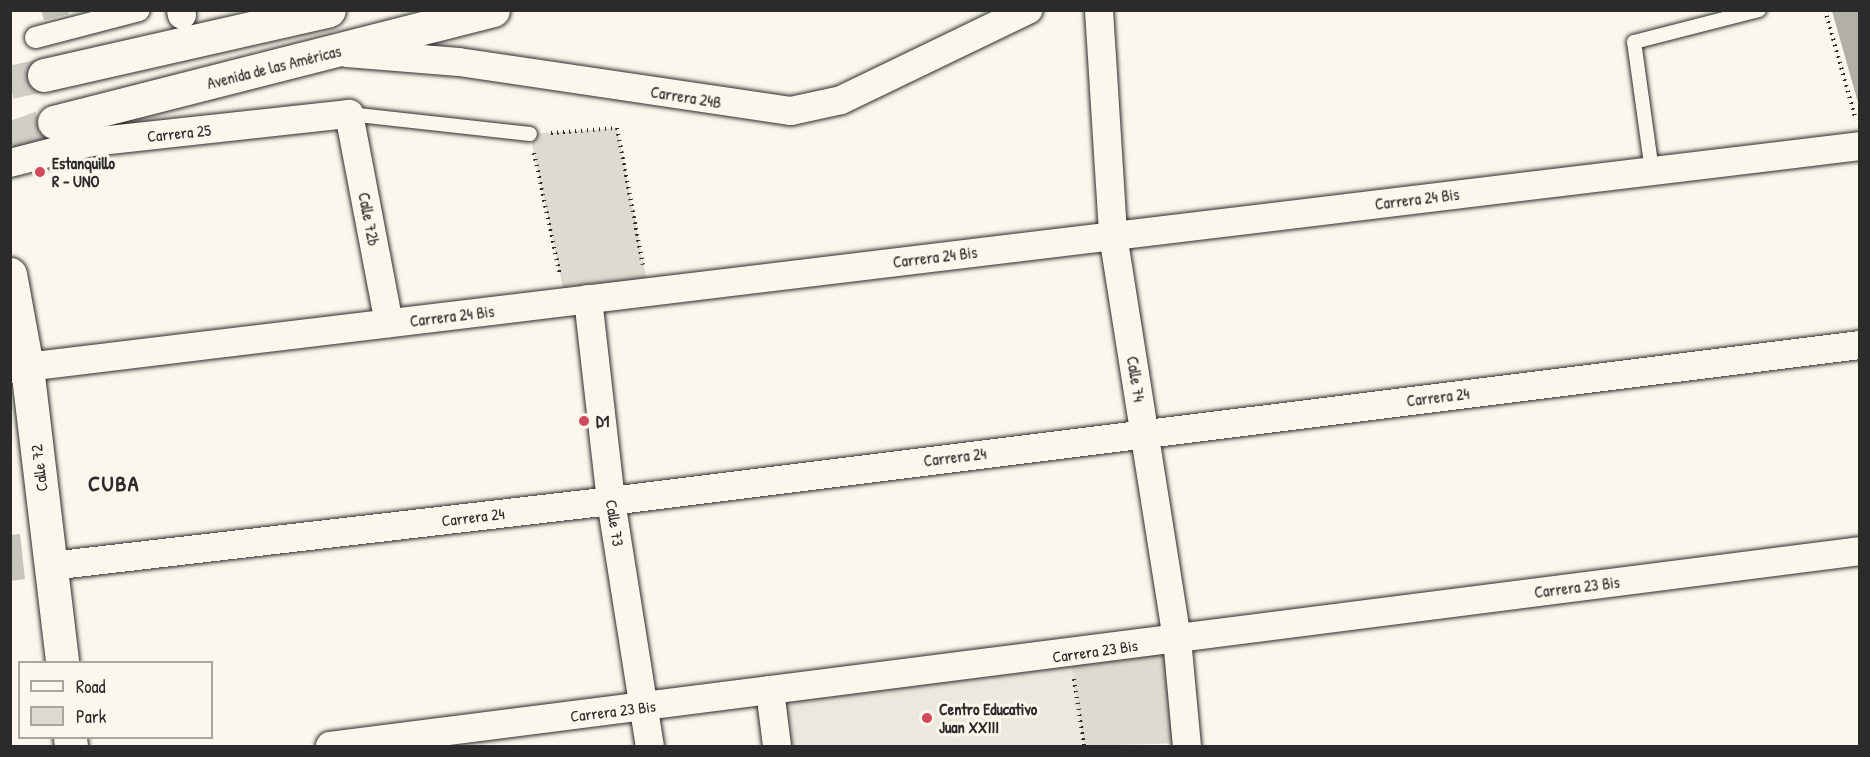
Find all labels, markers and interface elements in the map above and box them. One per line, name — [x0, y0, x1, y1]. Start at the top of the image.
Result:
street label: Avenida de las Américas — [205, 41, 343, 93]
street label: Carrera 24B — [649, 82, 723, 112]
street label: Carrera 25 — [146, 120, 212, 146]
place label: Estanquillo R - UNO — [52, 153, 115, 191]
marker: Estanquillo R - UNO — [33, 165, 47, 179]
street label: Carrera 24 Bis — [1374, 184, 1460, 214]
street label: Calle 72b — [354, 191, 384, 247]
street label: Carrera 24 Bis — [892, 242, 978, 272]
street label: Carrera 24 Bis — [409, 301, 495, 331]
street label: Calle 74 — [1123, 355, 1149, 403]
street label: Carrera 24 — [1405, 384, 1471, 410]
place label: D1 — [596, 411, 609, 431]
marker: D1 — [577, 414, 591, 428]
street label: Calle 72 — [27, 443, 51, 493]
street label: Carrera 24 — [922, 444, 988, 470]
district label: CUBA — [88, 471, 140, 497]
street label: Calle 73 — [602, 498, 628, 548]
street label: Carrera 24 — [440, 504, 506, 530]
street label: Carrera 23 Bis — [1533, 572, 1621, 602]
street label: Carrera 23 Bis — [1051, 636, 1139, 666]
legend — [18, 661, 213, 739]
text: Road — [76, 674, 106, 699]
street label: Carrera 23 Bis — [569, 696, 657, 726]
place label: Centro Educativo Juan XXIII — [939, 699, 1037, 737]
text: Park — [76, 704, 106, 729]
marker: Centro Educativo Juan XXIII — [920, 711, 934, 725]

